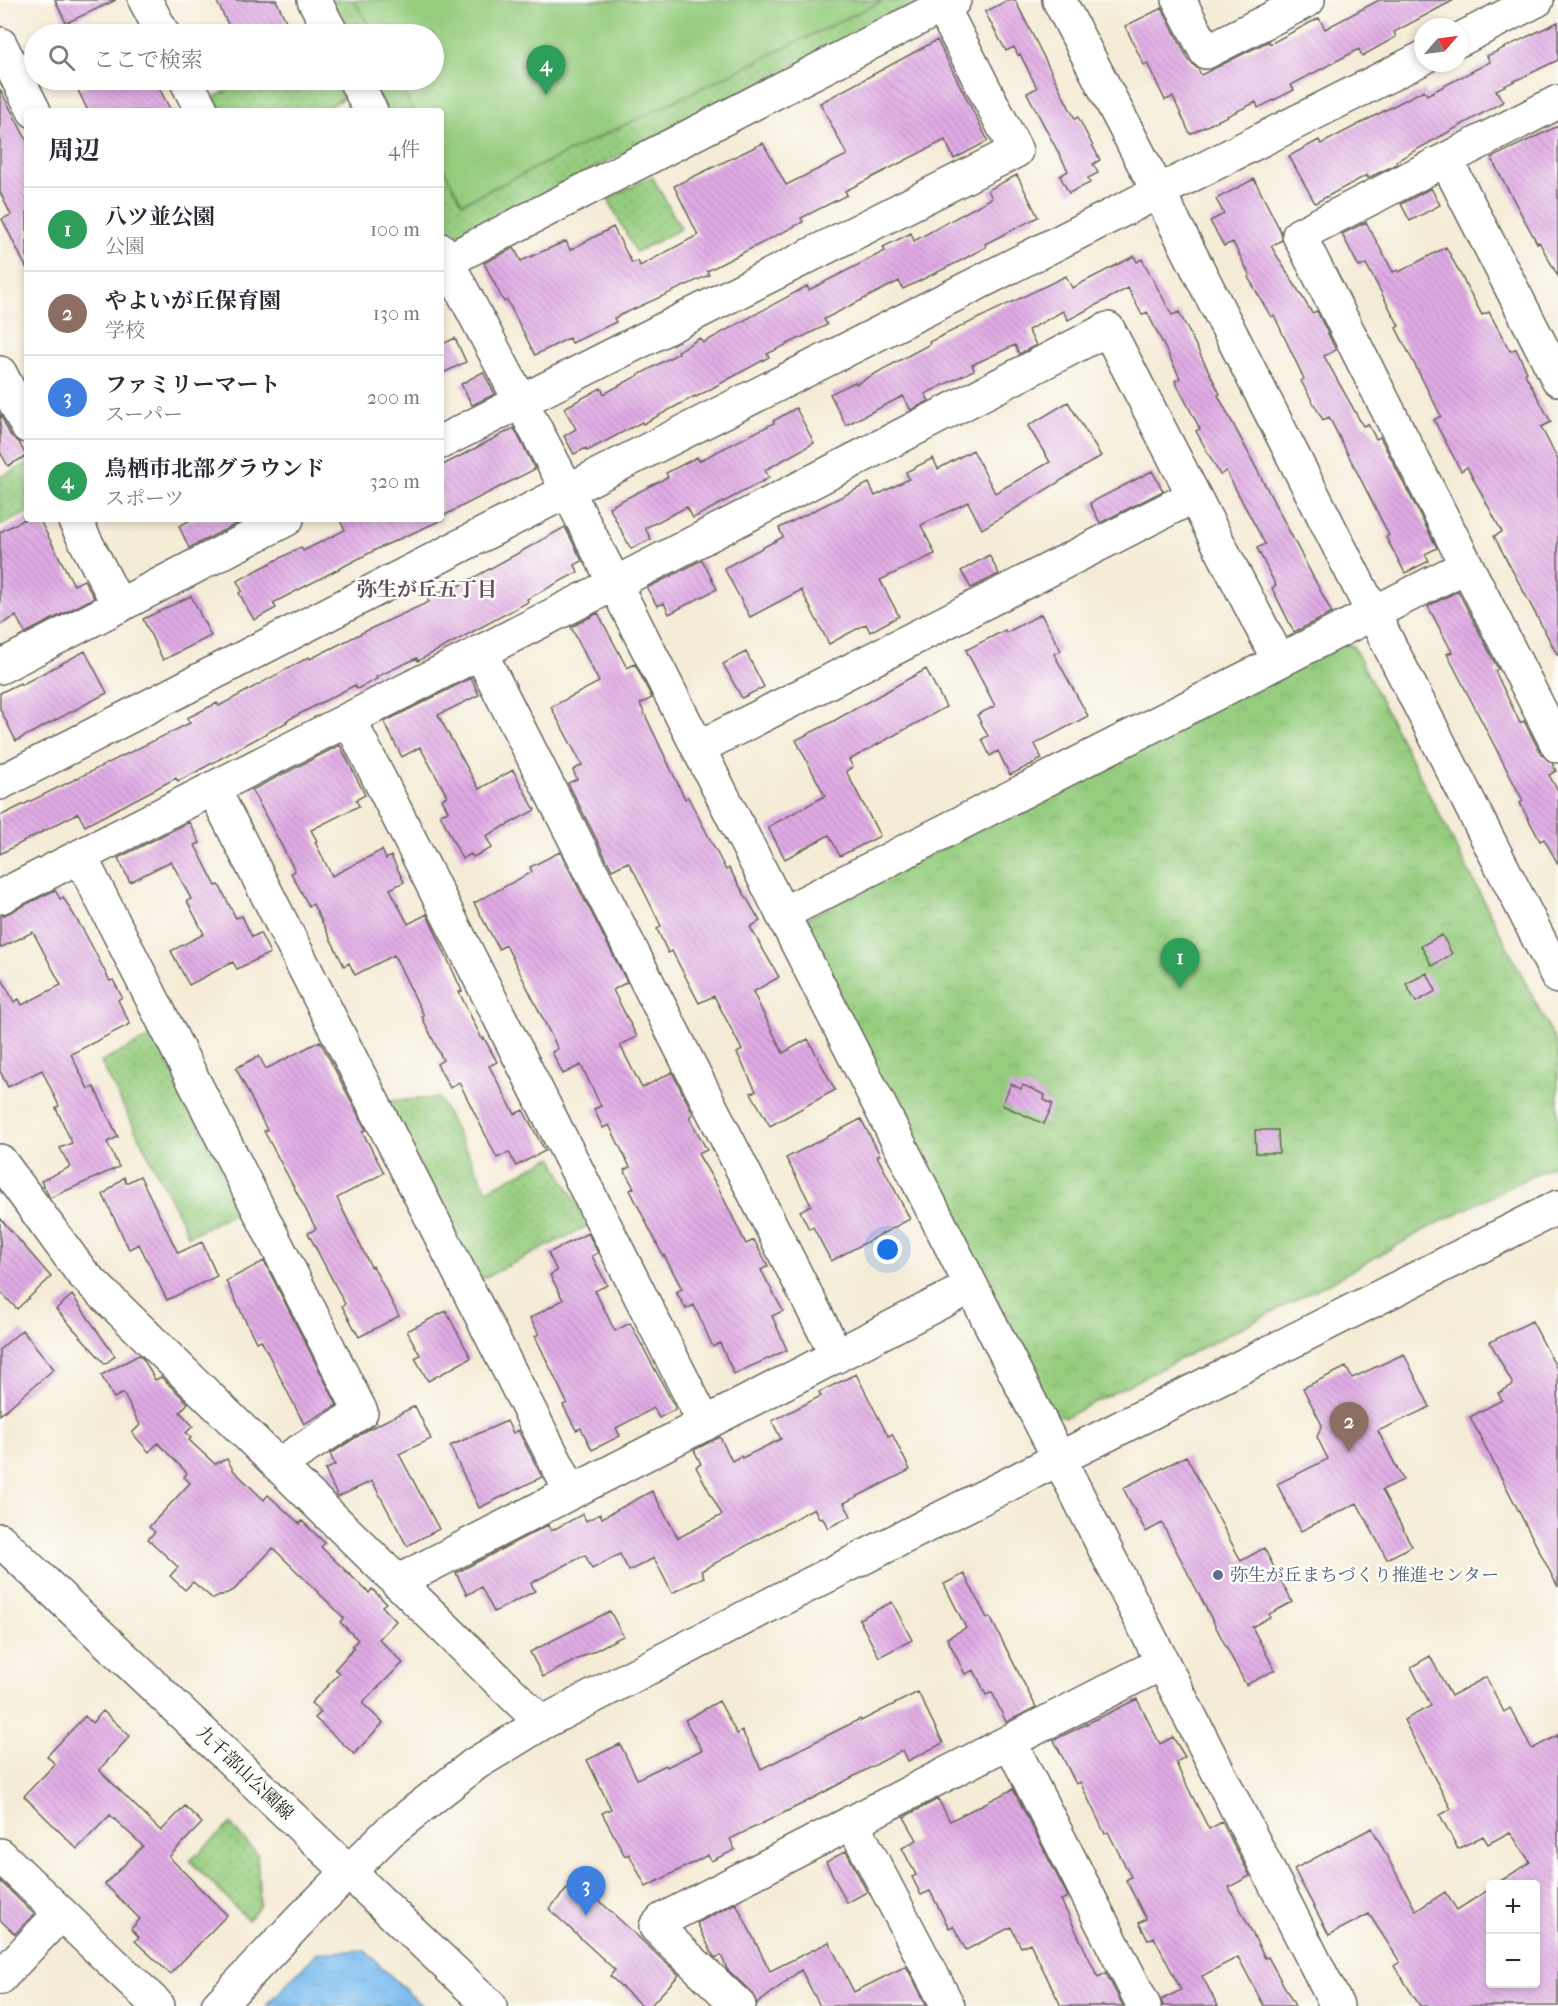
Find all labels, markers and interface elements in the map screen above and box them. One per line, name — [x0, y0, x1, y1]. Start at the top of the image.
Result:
north arrow — [1414, 18, 1468, 72]
search box — [24, 24, 444, 90]
icon: search — [45, 41, 78, 74]
pin: 4 — [526, 46, 566, 95]
text: ここで検索 — [93, 47, 203, 73]
text: 周辺 — [48, 135, 100, 166]
text: 4件 — [388, 138, 420, 161]
text: 八ツ並公園 — [105, 204, 215, 230]
text: 1 — [64, 218, 71, 241]
text: 100 m — [370, 218, 420, 241]
text: 公園 — [105, 235, 145, 258]
text: やよいが丘保育園 — [105, 288, 281, 314]
text: 2 — [62, 302, 73, 325]
text: 130 m — [373, 302, 420, 325]
text: 学校 — [105, 319, 145, 342]
text: ファミリーマート — [105, 372, 281, 398]
text: 3 — [63, 386, 72, 409]
text: 200 m — [367, 386, 420, 409]
text: スーパー — [105, 403, 183, 426]
text: 鳥栖市北部グラウンド — [105, 456, 325, 482]
text: 4 — [62, 470, 73, 493]
text: 320 m — [370, 470, 420, 493]
text: スポーツ — [105, 487, 184, 510]
district label: 弥生が丘五丁目 — [357, 578, 497, 601]
pin: 1 — [1160, 938, 1200, 988]
your location — [873, 1235, 902, 1264]
pin: 2 — [1330, 1402, 1368, 1452]
place label: 弥生が丘まちづくり推進センター — [1230, 1565, 1499, 1586]
marker: 弥生が丘まちづくり推進センター — [1211, 1568, 1225, 1582]
street label: 九千部山公園線 — [192, 1722, 298, 1824]
pin: 3 — [566, 1866, 606, 1916]
map controls — [1486, 1880, 1540, 1988]
button: + — [1486, 1880, 1540, 1934]
button: − — [1486, 1934, 1540, 1988]

